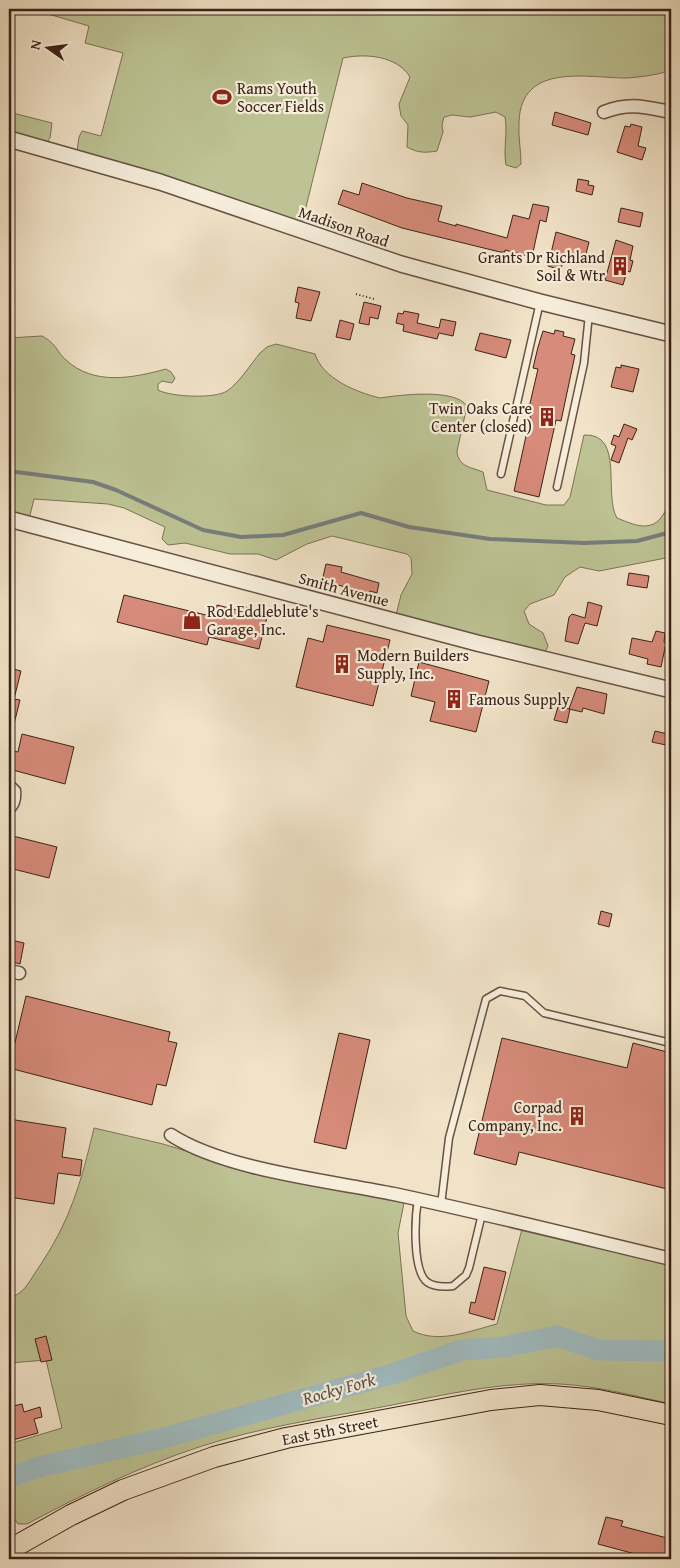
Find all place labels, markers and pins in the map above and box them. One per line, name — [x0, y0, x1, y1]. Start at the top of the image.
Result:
place label: Rams Youth Soccer Fields — [237, 76, 324, 118]
sports icon: Rams Youth Soccer Fields — [211, 86, 233, 108]
place label: Grants Dr Richland Soil & Wtr — [478, 245, 605, 287]
building icon: Grants Dr Richland Soil & Wtr — [609, 255, 631, 277]
place label: Twin Oaks Care Center (closed) — [429, 396, 532, 438]
building icon: Twin Oaks Care Center (closed) — [536, 406, 558, 428]
place label: Rod Eddleblute's Garage, Inc. — [207, 599, 319, 641]
shop icon: Rod Eddleblute's Garage, Inc. — [181, 609, 203, 631]
place label: Modern Builders Supply, Inc. — [357, 643, 469, 685]
building icon: Modern Builders Supply, Inc. — [331, 653, 353, 675]
place label: Famous Supply — [469, 687, 570, 711]
building icon: Famous Supply — [443, 688, 465, 710]
place label: Corpad Company, Inc. — [468, 1095, 562, 1137]
building icon: Corpad Company, Inc. — [566, 1105, 588, 1127]

